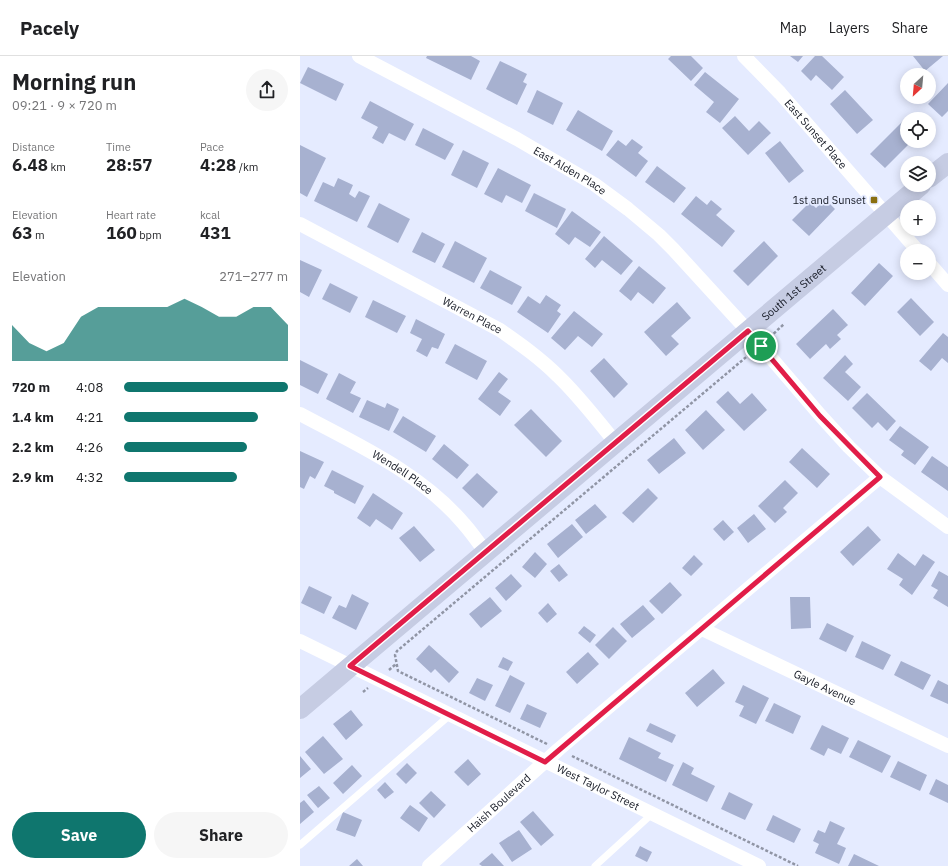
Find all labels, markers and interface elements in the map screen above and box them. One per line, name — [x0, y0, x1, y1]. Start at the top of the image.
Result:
text: Pacely — [20, 16, 79, 40]
text: Map — [780, 19, 807, 37]
text: Layers — [829, 19, 870, 37]
text: Share — [892, 19, 928, 37]
text: Morning run — [12, 67, 136, 96]
north arrow — [900, 68, 936, 104]
map controls — [900, 68, 936, 280]
button: share — [246, 69, 288, 111]
street label: East Sunset Place — [782, 96, 850, 172]
text: 09:21 · 9 × 720 m — [12, 97, 117, 114]
button: locate — [900, 112, 936, 148]
text: Distance — [12, 140, 55, 154]
text: Time — [106, 140, 131, 154]
text: Pace — [200, 140, 224, 154]
street label: East Alden Place — [531, 143, 609, 198]
text: 6.48 — [12, 154, 48, 176]
text: 28:57 — [106, 154, 152, 176]
text: 4:28 — [200, 154, 236, 176]
button: layers — [900, 156, 936, 192]
text: km — [48, 160, 66, 174]
text: /km — [236, 160, 258, 174]
place label: 1st and Sunset — [792, 193, 866, 207]
marker: 1st and Sunset — [869, 195, 879, 205]
button: + — [900, 200, 936, 236]
text: Elevation — [12, 208, 58, 222]
text: Heart rate — [106, 208, 156, 222]
text: kcal — [200, 208, 220, 222]
text: 63 — [12, 222, 32, 244]
text: 160 — [106, 222, 137, 244]
text: 431 — [200, 222, 231, 244]
text: m — [32, 228, 45, 242]
text: bpm — [137, 228, 162, 242]
button: − — [900, 244, 936, 280]
street label: South 1st Street — [759, 261, 829, 324]
text: Elevation — [12, 268, 66, 285]
text: 271–277 m — [219, 268, 288, 285]
street label: Warren Place — [440, 294, 505, 337]
pin — [744, 329, 778, 363]
icon: arrive — [750, 335, 772, 357]
text: 720 m — [12, 379, 50, 396]
text: 4:08 — [76, 379, 103, 396]
text: 1.4 km — [12, 409, 54, 426]
text: 4:21 — [76, 409, 103, 426]
text: 2.2 km — [12, 439, 54, 456]
text: 4:26 — [76, 439, 103, 456]
street label: Wendell Place — [370, 447, 436, 497]
text: 2.9 km — [12, 469, 54, 486]
text: 4:32 — [76, 469, 103, 486]
street label: Gayle Avenue — [791, 667, 858, 708]
street label: West Taylor Street — [554, 761, 642, 813]
street label: Haish Boulevard — [464, 771, 534, 835]
button: Save — [12, 812, 146, 858]
button: Share — [154, 812, 288, 858]

